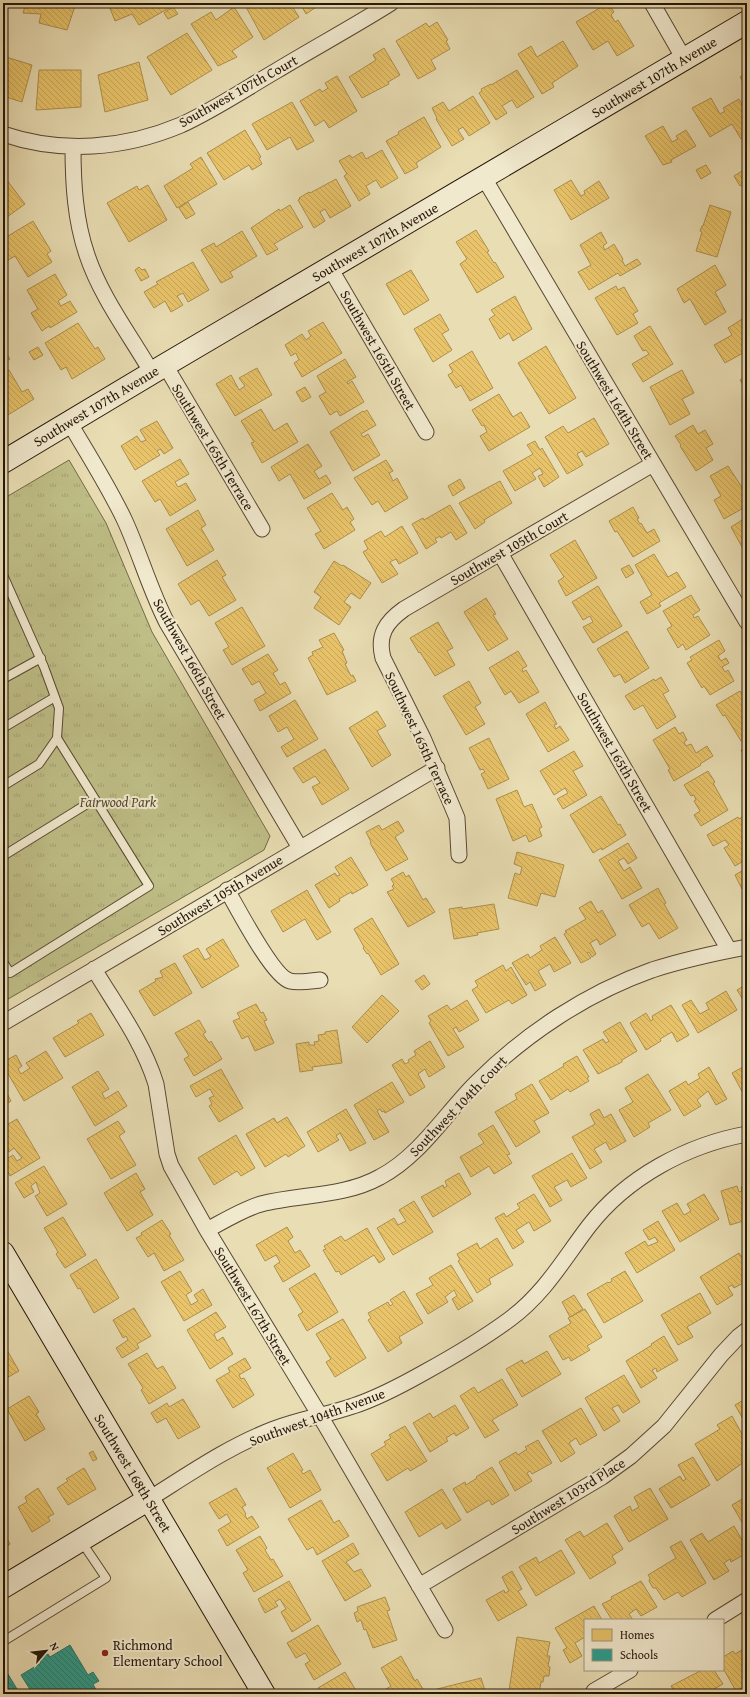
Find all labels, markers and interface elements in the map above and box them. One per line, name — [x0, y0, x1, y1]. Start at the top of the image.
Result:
street label: Southwest 107th Avenue — [587, 31, 721, 122]
street label: Southwest 107th Court — [175, 50, 301, 132]
street label: Southwest 107th Avenue — [308, 197, 442, 286]
street label: Southwest 165th Street — [335, 286, 421, 414]
street label: Southwest 164th Street — [571, 337, 659, 463]
street label: Southwest 107th Avenue — [29, 360, 163, 451]
street label: Southwest 165th Terrace — [167, 380, 259, 515]
street label: Southwest 105th Court — [446, 506, 572, 590]
street label: Southwest 166th Street — [148, 595, 232, 723]
street label: Southwest 165th Terrace — [380, 668, 460, 808]
street label: Southwest 165th Street — [572, 688, 658, 816]
park label: Fairwood Park — [79, 792, 157, 812]
street label: Southwest 105th Avenue — [153, 849, 287, 940]
street label: Southwest 104th Court — [404, 1051, 512, 1161]
street label: Southwest 167th Street — [209, 1243, 297, 1369]
street label: Southwest 104th Avenue — [246, 1383, 388, 1451]
street label: Southwest 168th Street — [89, 1410, 177, 1536]
street label: Southwest 103rd Place — [507, 1452, 629, 1539]
legend — [584, 1619, 724, 1671]
text: Homes — [620, 1626, 655, 1643]
north arrow — [26, 1631, 66, 1671]
place label: Richmond Elementary School — [113, 1635, 223, 1671]
text: N — [46, 1639, 64, 1654]
text: Schools — [620, 1646, 658, 1663]
marker: Richmond Elementary School — [100, 1648, 110, 1658]

